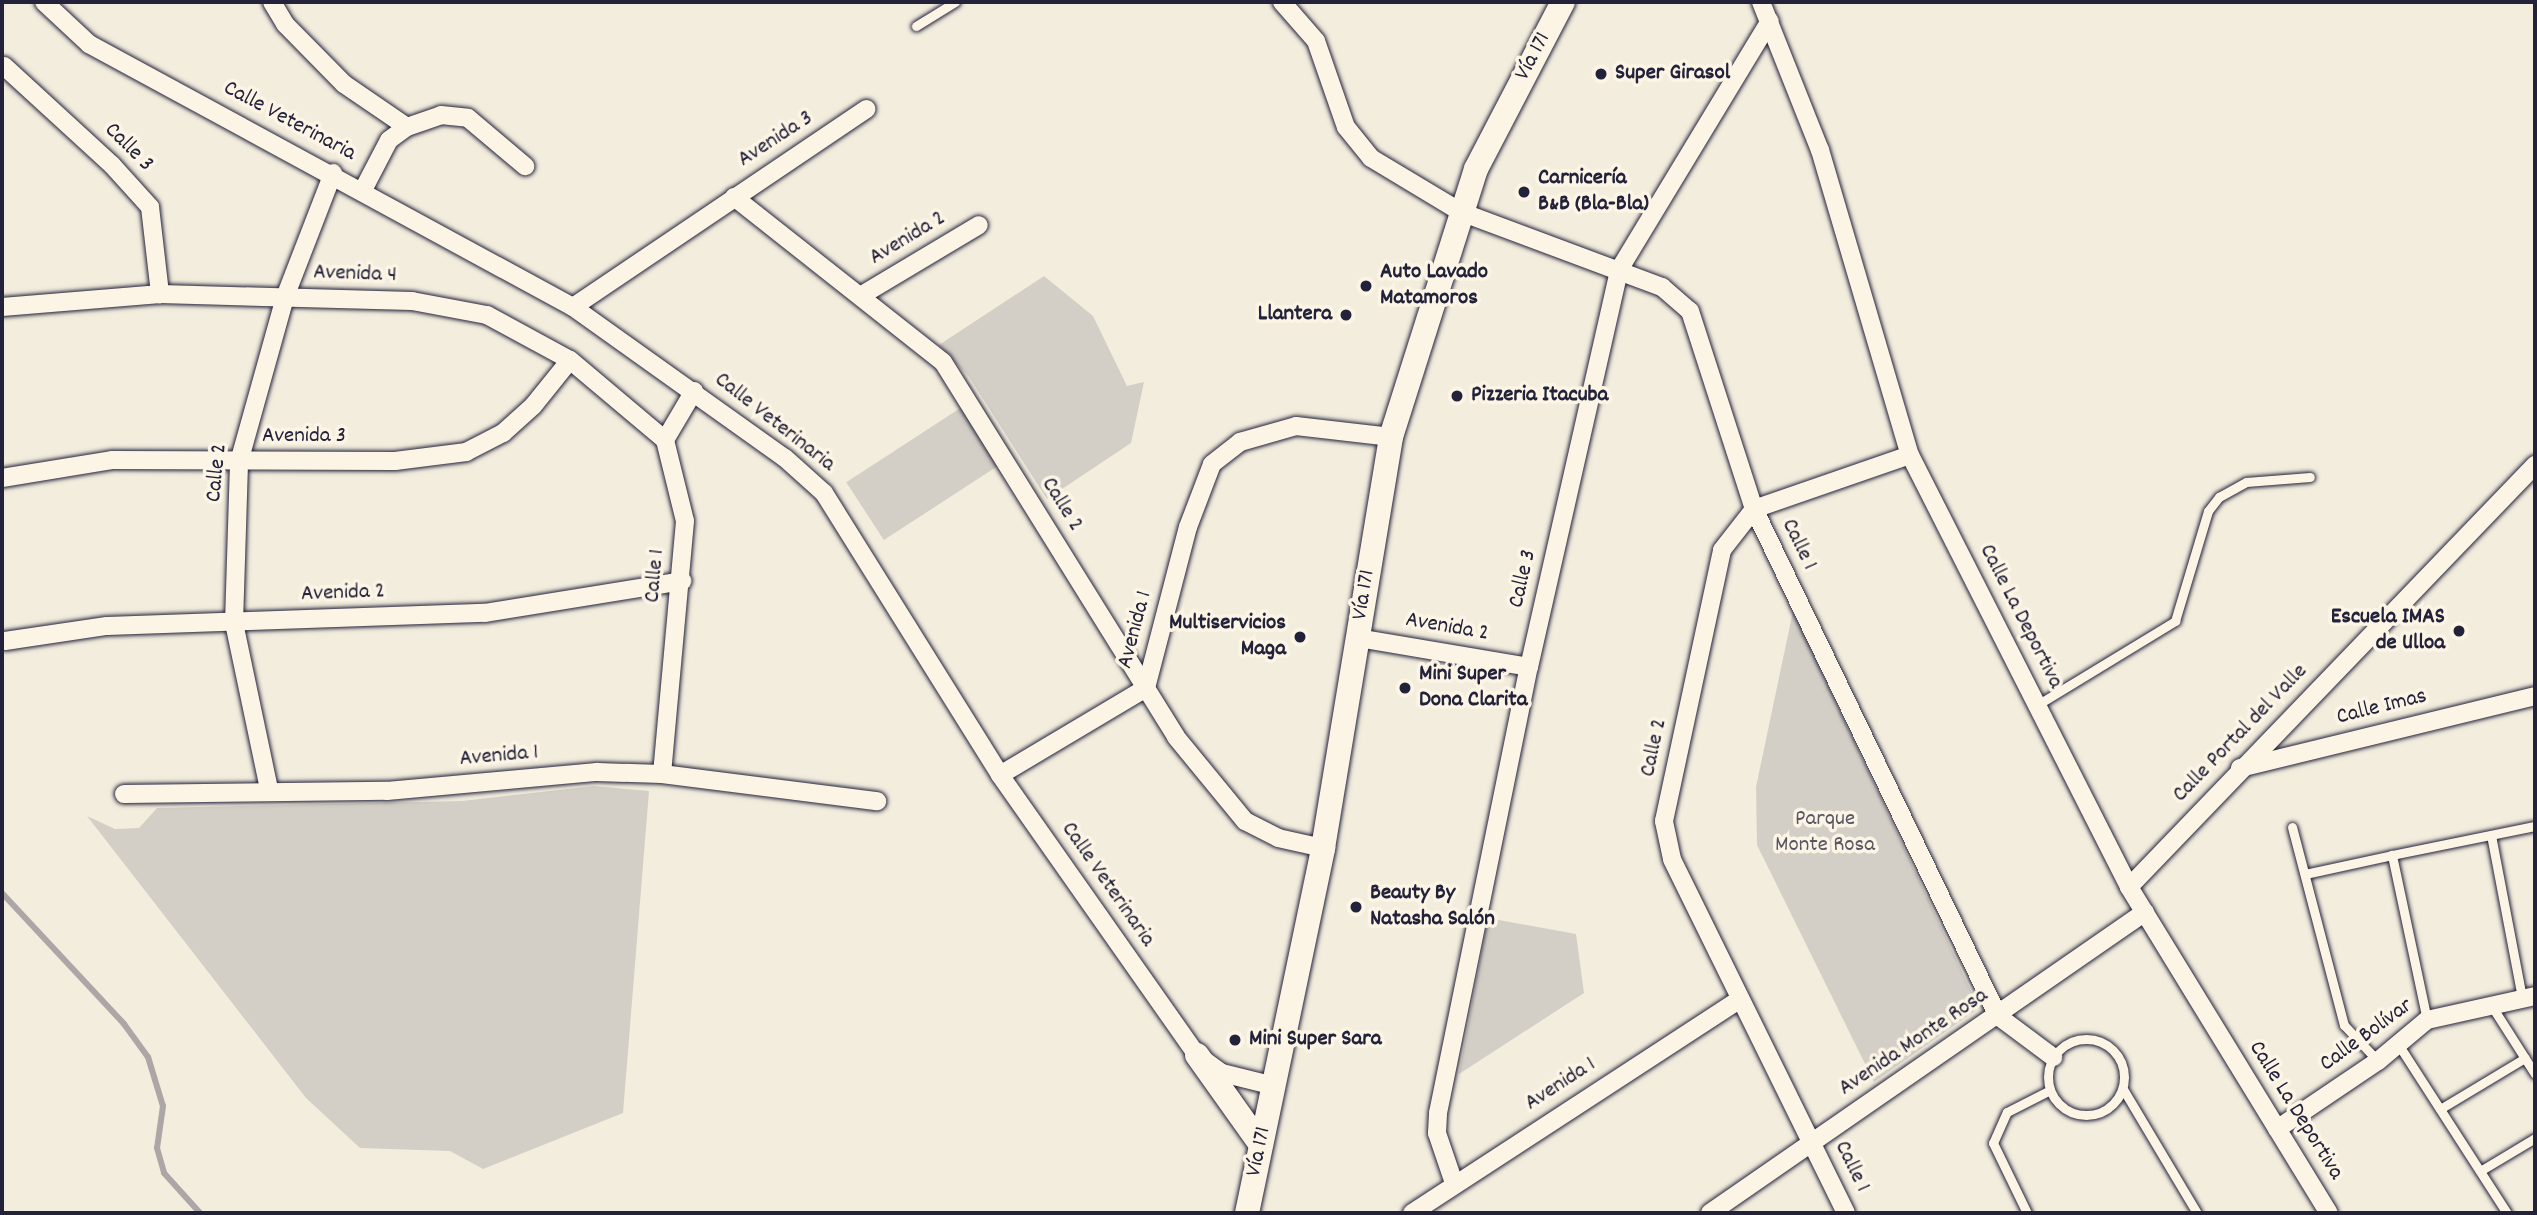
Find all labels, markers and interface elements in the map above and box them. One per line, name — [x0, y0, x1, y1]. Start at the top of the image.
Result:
street label: Vía 171 — [1510, 28, 1558, 86]
place label: Super Girasol — [1615, 60, 1730, 88]
marker: Super Girasol — [1593, 66, 1609, 82]
street label: Calle Veterinaria — [218, 76, 360, 168]
street label: Avenida 3 — [733, 106, 819, 174]
street label: Calle 3 — [97, 117, 159, 179]
place label: Carnicería B&B (Bla-Bla) — [1538, 165, 1649, 219]
marker: Carnicería B&B (Bla-Bla) — [1516, 184, 1532, 200]
street label: Avenida 2 — [865, 206, 951, 272]
place label: Auto Lavado Matamoros — [1380, 259, 1488, 313]
street label: Avenida 4 — [313, 260, 397, 290]
marker: Auto Lavado Matamoros — [1358, 278, 1374, 294]
place label: Llantera — [1258, 301, 1332, 329]
marker: Llantera — [1338, 307, 1354, 323]
street label: Calle Veterinaria — [708, 367, 840, 479]
place label: Pizzeria Itacuba — [1471, 382, 1608, 410]
marker: Pizzeria Itacuba — [1449, 388, 1465, 404]
street label: Avenida 3 — [262, 423, 346, 451]
street label: Calle 2 — [201, 442, 235, 504]
street label: Calle 2 — [1034, 473, 1088, 537]
street label: Calle 1 — [1774, 515, 1822, 575]
street label: Calle La Deportiva — [1972, 540, 2068, 694]
street label: Calle 3 — [1504, 547, 1544, 611]
street label: Calle 1 — [640, 548, 672, 604]
street label: Vía 171 — [1347, 568, 1383, 622]
street label: Avenida 2 — [301, 579, 385, 609]
street label: Avenida 1 — [1112, 588, 1160, 672]
place label: Escuela IMAS de Ulloa — [2331, 604, 2445, 658]
street label: Avenida 2 — [1403, 607, 1491, 649]
place label: Multiservicios Maga — [1169, 610, 1286, 664]
marker: Escuela IMAS de Ulloa — [2451, 623, 2467, 639]
marker: Multiservicios Maga — [1292, 629, 1308, 645]
street label: Calle Portal del Valle — [2168, 659, 2314, 809]
place label: Mini Super Dona Clarita — [1419, 661, 1527, 715]
marker: Mini Super Dona Clarita — [1397, 680, 1413, 696]
street label: Calle Imas — [2334, 683, 2430, 733]
street label: Calle 2 — [1635, 717, 1675, 779]
street label: Avenida 1 — [458, 740, 540, 774]
park label: Parque Monte Rosa — [1775, 806, 1875, 860]
street label: Calle Veterinaria — [1054, 817, 1160, 953]
place label: Beauty By Natasha Salón — [1370, 880, 1495, 934]
marker: Beauty By Natasha Salón — [1348, 899, 1364, 915]
street label: Avenida Monte Rosa — [1834, 983, 1994, 1103]
street label: Calle Bolívar — [2315, 993, 2419, 1079]
place label: Mini Super Sara — [1249, 1026, 1382, 1054]
marker: Mini Super Sara — [1227, 1032, 1243, 1048]
street label: Calle La Deportiva — [2241, 1037, 2349, 1185]
street label: Avenida 1 — [1520, 1052, 1602, 1118]
street label: Vía 171 — [1241, 1125, 1279, 1179]
street label: Calle 1 — [1827, 1137, 1875, 1197]

